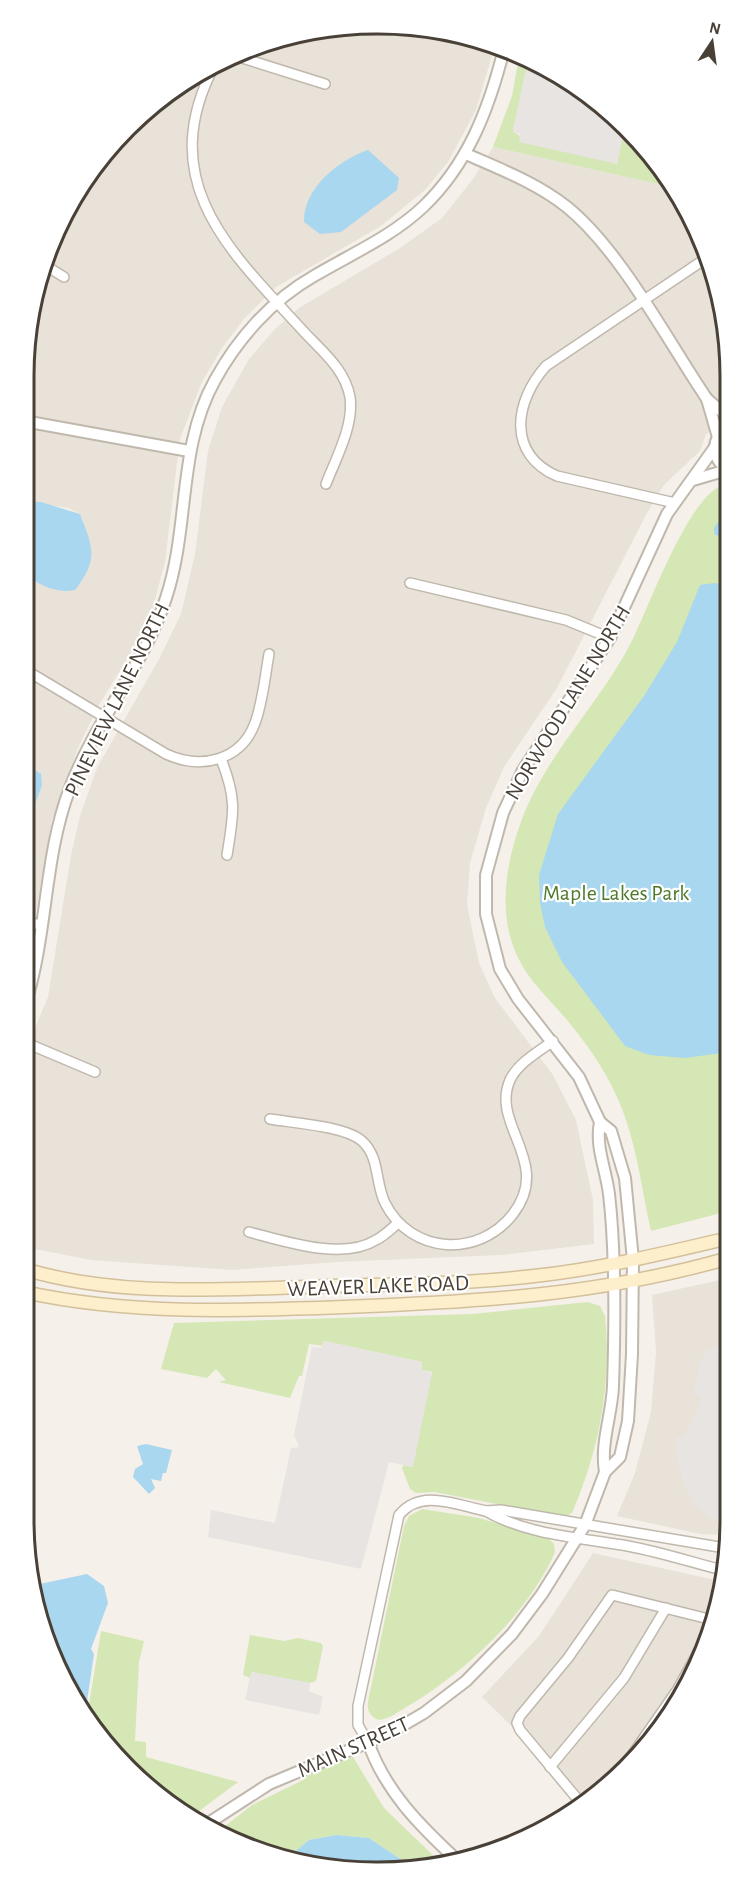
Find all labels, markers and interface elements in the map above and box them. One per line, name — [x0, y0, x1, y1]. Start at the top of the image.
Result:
north arrow — [682, 12, 742, 72]
text: N — [708, 19, 722, 37]
street label: PINEVIEW LANE NORTH — [61, 599, 173, 800]
street label: NORWOOD LANE NORTH — [501, 602, 635, 803]
park label: Maple Lakes Park — [543, 882, 689, 904]
street label: WEAVER LAKE ROAD — [287, 1272, 469, 1300]
street label: MAIN STREET — [294, 1712, 413, 1781]

